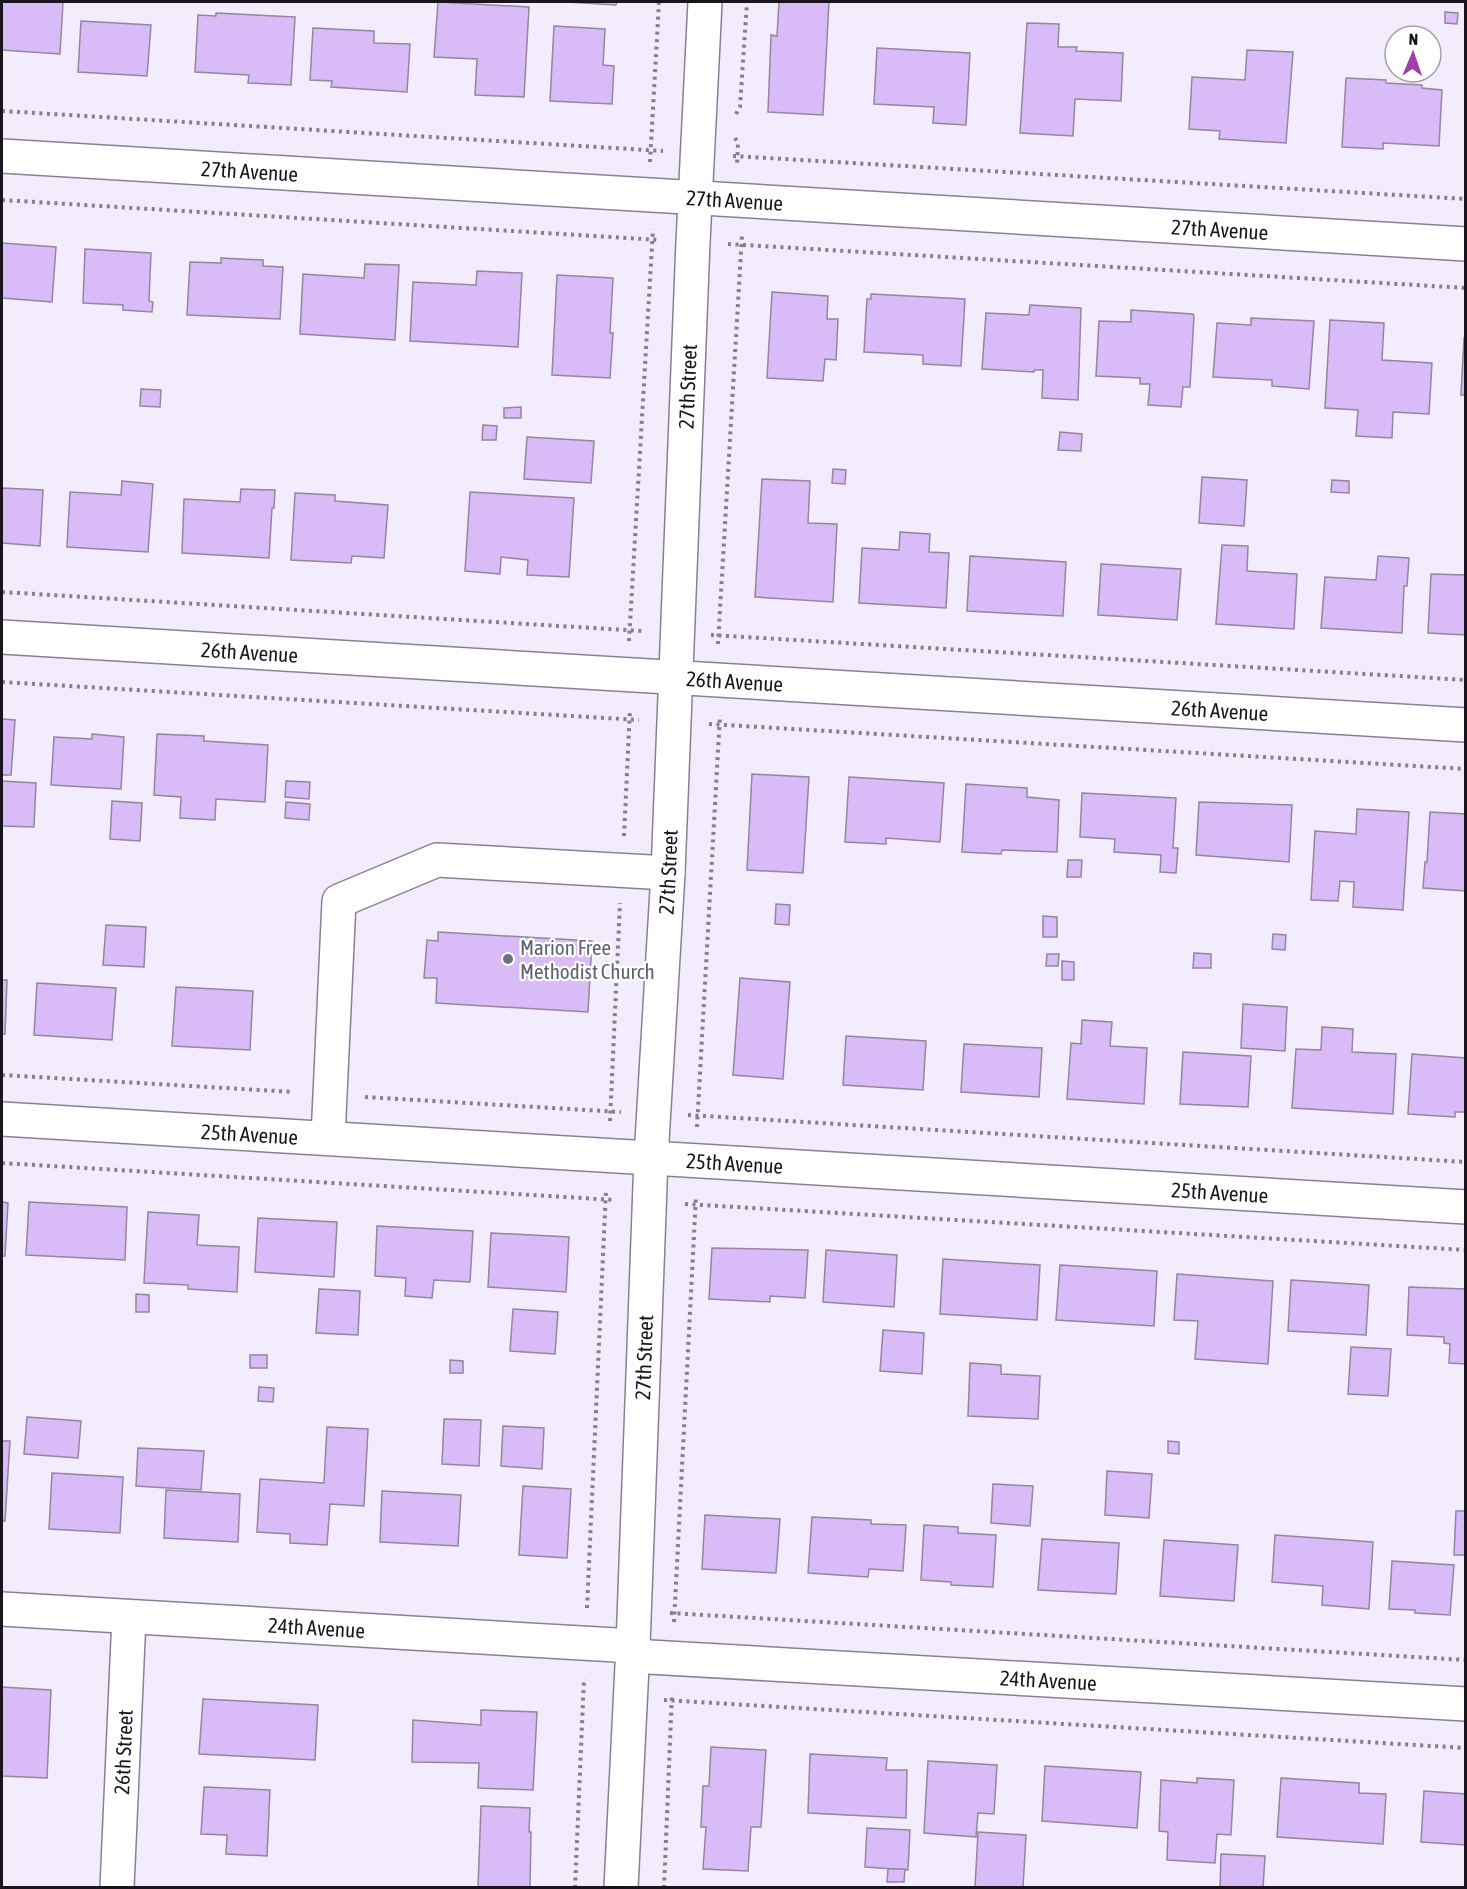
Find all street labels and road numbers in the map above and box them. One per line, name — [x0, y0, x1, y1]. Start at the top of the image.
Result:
street label: 27th Avenue — [200, 156, 299, 186]
street label: 27th Avenue — [686, 185, 784, 215]
street label: 27th Avenue — [1171, 214, 1269, 244]
street label: 27th Street — [674, 344, 701, 429]
street label: 26th Avenue — [200, 637, 299, 667]
street label: 26th Avenue — [686, 666, 784, 696]
street label: 26th Avenue — [1171, 695, 1269, 725]
street label: 27th Street — [654, 829, 682, 915]
street label: 25th Avenue — [200, 1119, 299, 1149]
street label: 25th Avenue — [686, 1148, 784, 1178]
street label: 25th Avenue — [1171, 1177, 1269, 1207]
street label: 27th Street — [630, 1315, 657, 1400]
street label: 24th Avenue — [267, 1613, 366, 1642]
street label: 24th Avenue — [999, 1665, 1097, 1695]
street label: 26th Street — [109, 1709, 137, 1795]

